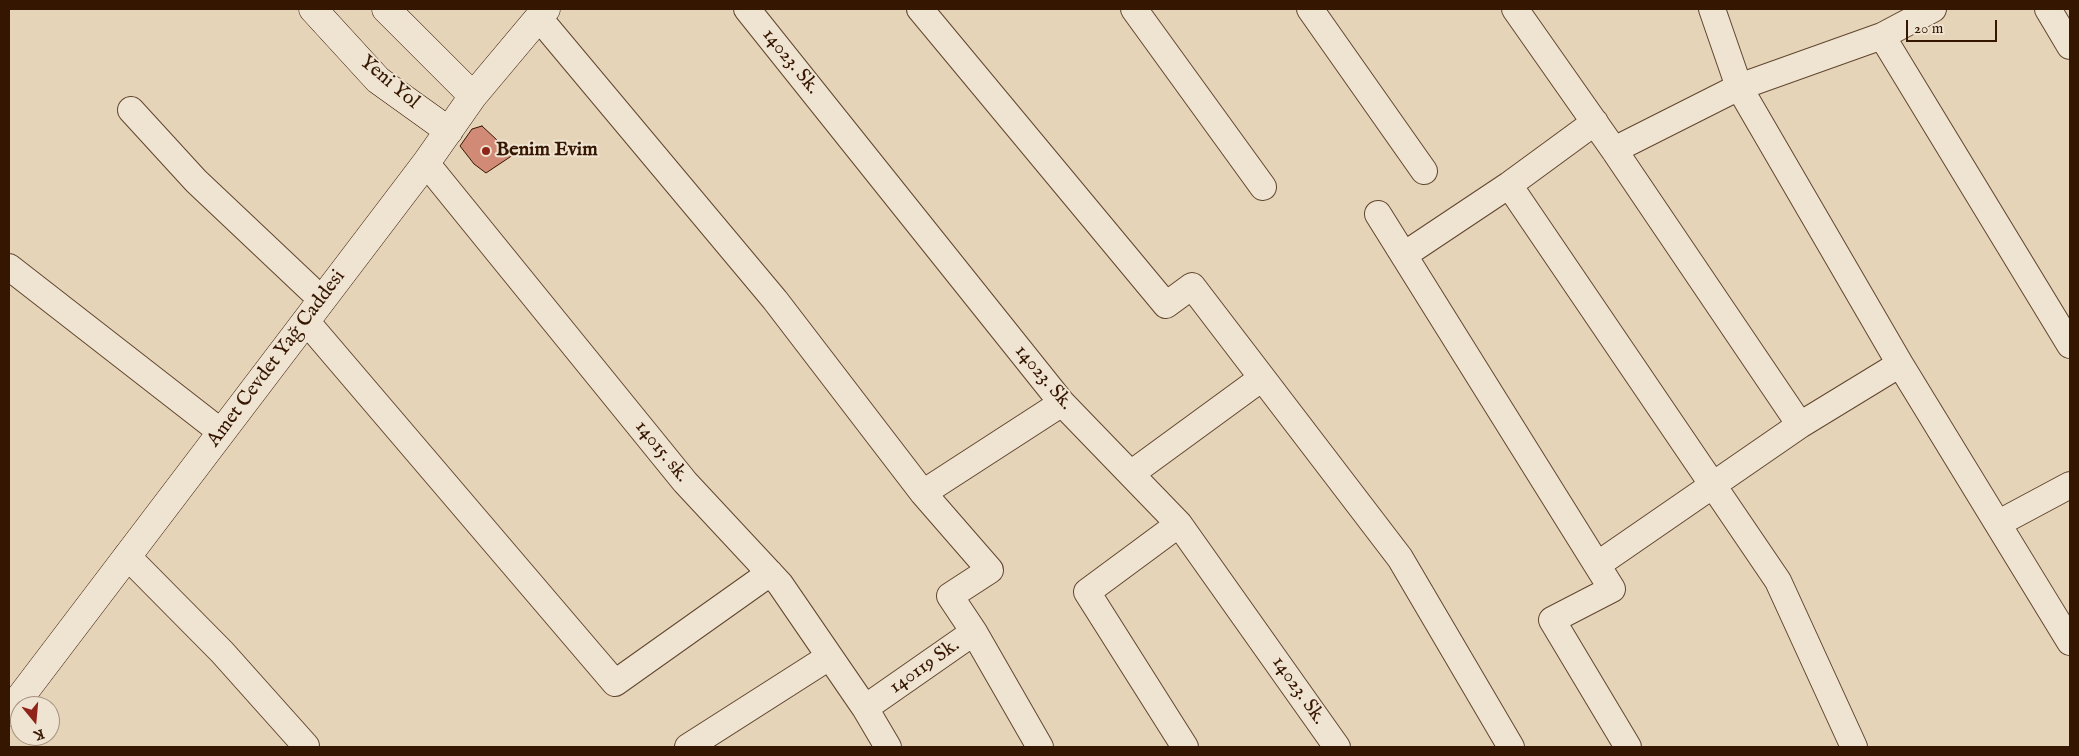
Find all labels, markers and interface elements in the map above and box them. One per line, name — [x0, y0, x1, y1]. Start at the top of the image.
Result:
scale bar — [1909, 10, 2000, 42]
text: 20 m — [1914, 19, 1943, 38]
street label: 14023. Sk. — [756, 24, 824, 100]
street label: Yeni Yol — [354, 51, 424, 115]
place label: Benim Evim — [496, 139, 598, 163]
marker: Benim Evim — [480, 145, 492, 157]
street label: Amet Cevdet Yağ Caddesi — [203, 266, 351, 452]
street label: 14023. Sk. — [1009, 340, 1077, 416]
street label: 14015. sk. — [629, 416, 693, 488]
street label: 140119 Sk. — [885, 634, 965, 700]
street label: 14023. Sk. — [1266, 652, 1330, 730]
north arrow — [10, 696, 60, 746]
text: K — [32, 724, 47, 744]

